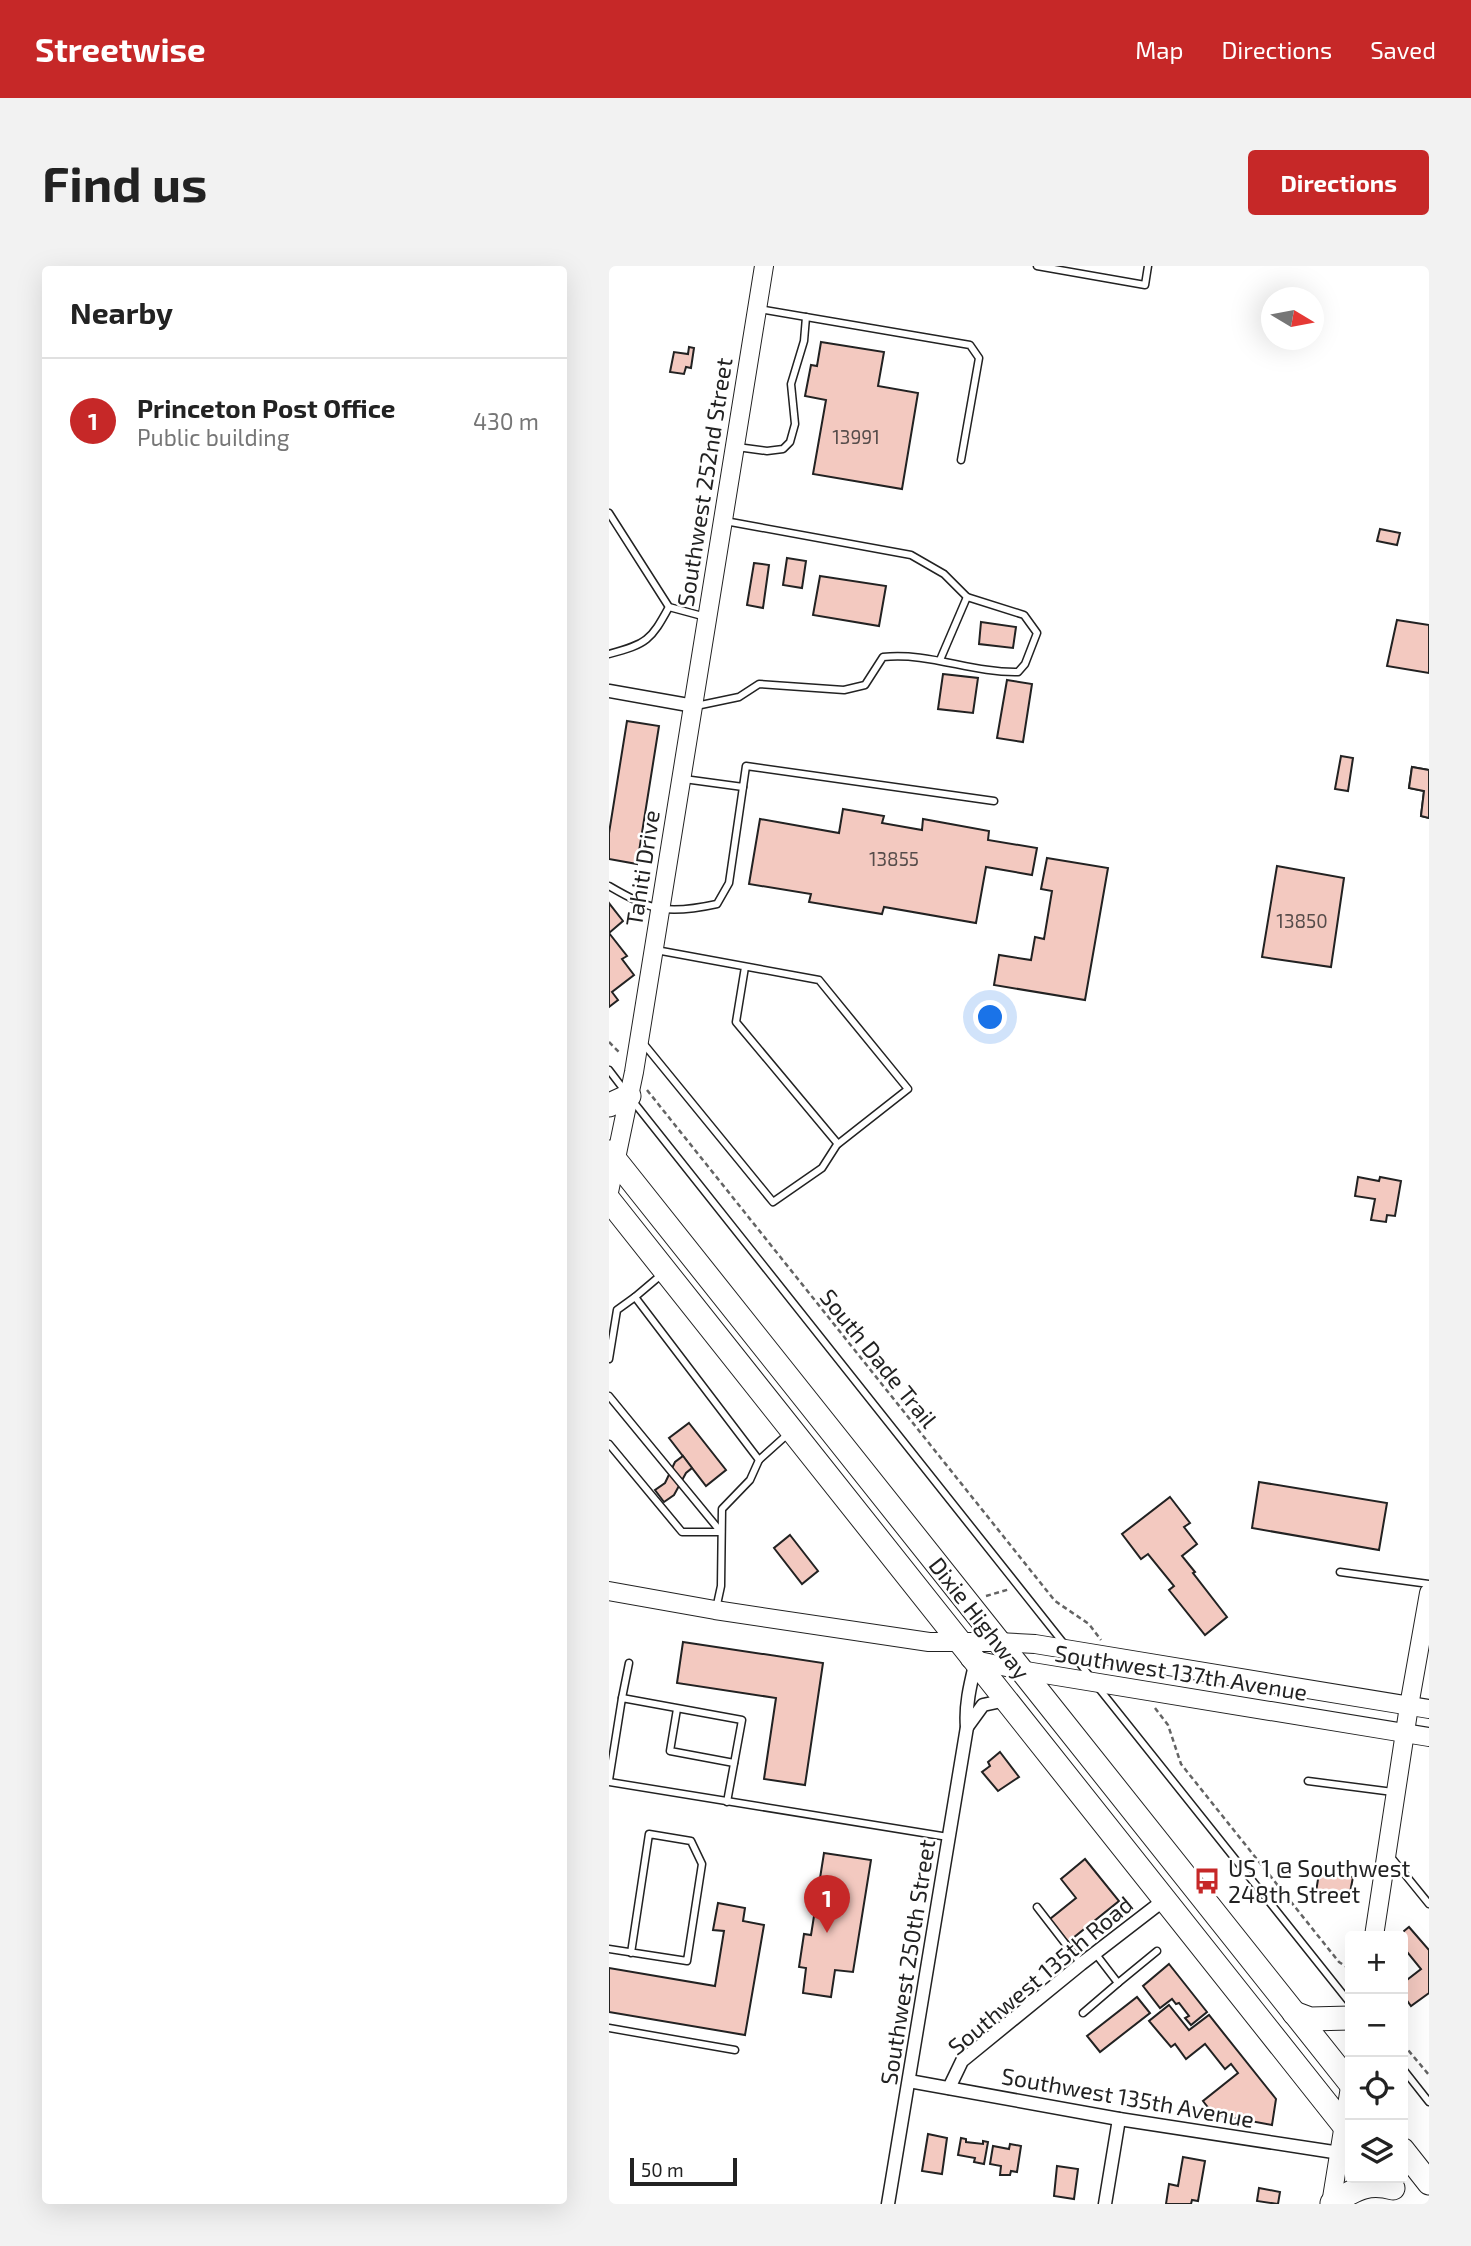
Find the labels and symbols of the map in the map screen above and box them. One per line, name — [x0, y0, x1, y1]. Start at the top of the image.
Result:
north arrow — [1261, 287, 1324, 350]
street label: Southwest 252nd Street — [670, 355, 738, 609]
house number: 13991 — [832, 425, 880, 448]
street label: Tahiti Drive — [619, 808, 665, 928]
house number: 13855 — [869, 847, 919, 870]
house number: 13850 — [1276, 909, 1328, 932]
your location — [973, 1000, 1007, 1034]
street label: South Dade Trail — [815, 1283, 943, 1433]
street label: Dixie Highway — [924, 1551, 1036, 1685]
street label: Southwest 137th Avenue — [1053, 1638, 1309, 1706]
street label: Southwest 250th Street — [874, 1837, 940, 2087]
place label: US 1 @ Southwest 248th Street — [1228, 1854, 1410, 1908]
bus stop icon: US 1 @ Southwest 248th Street — [1192, 1866, 1222, 1896]
pin: 1 — [804, 1875, 850, 1933]
street label: Southwest 135th Road — [942, 1890, 1138, 2060]
street label: Southwest 135th Avenue — [999, 2061, 1257, 2133]
scale bar — [630, 2155, 737, 2187]

